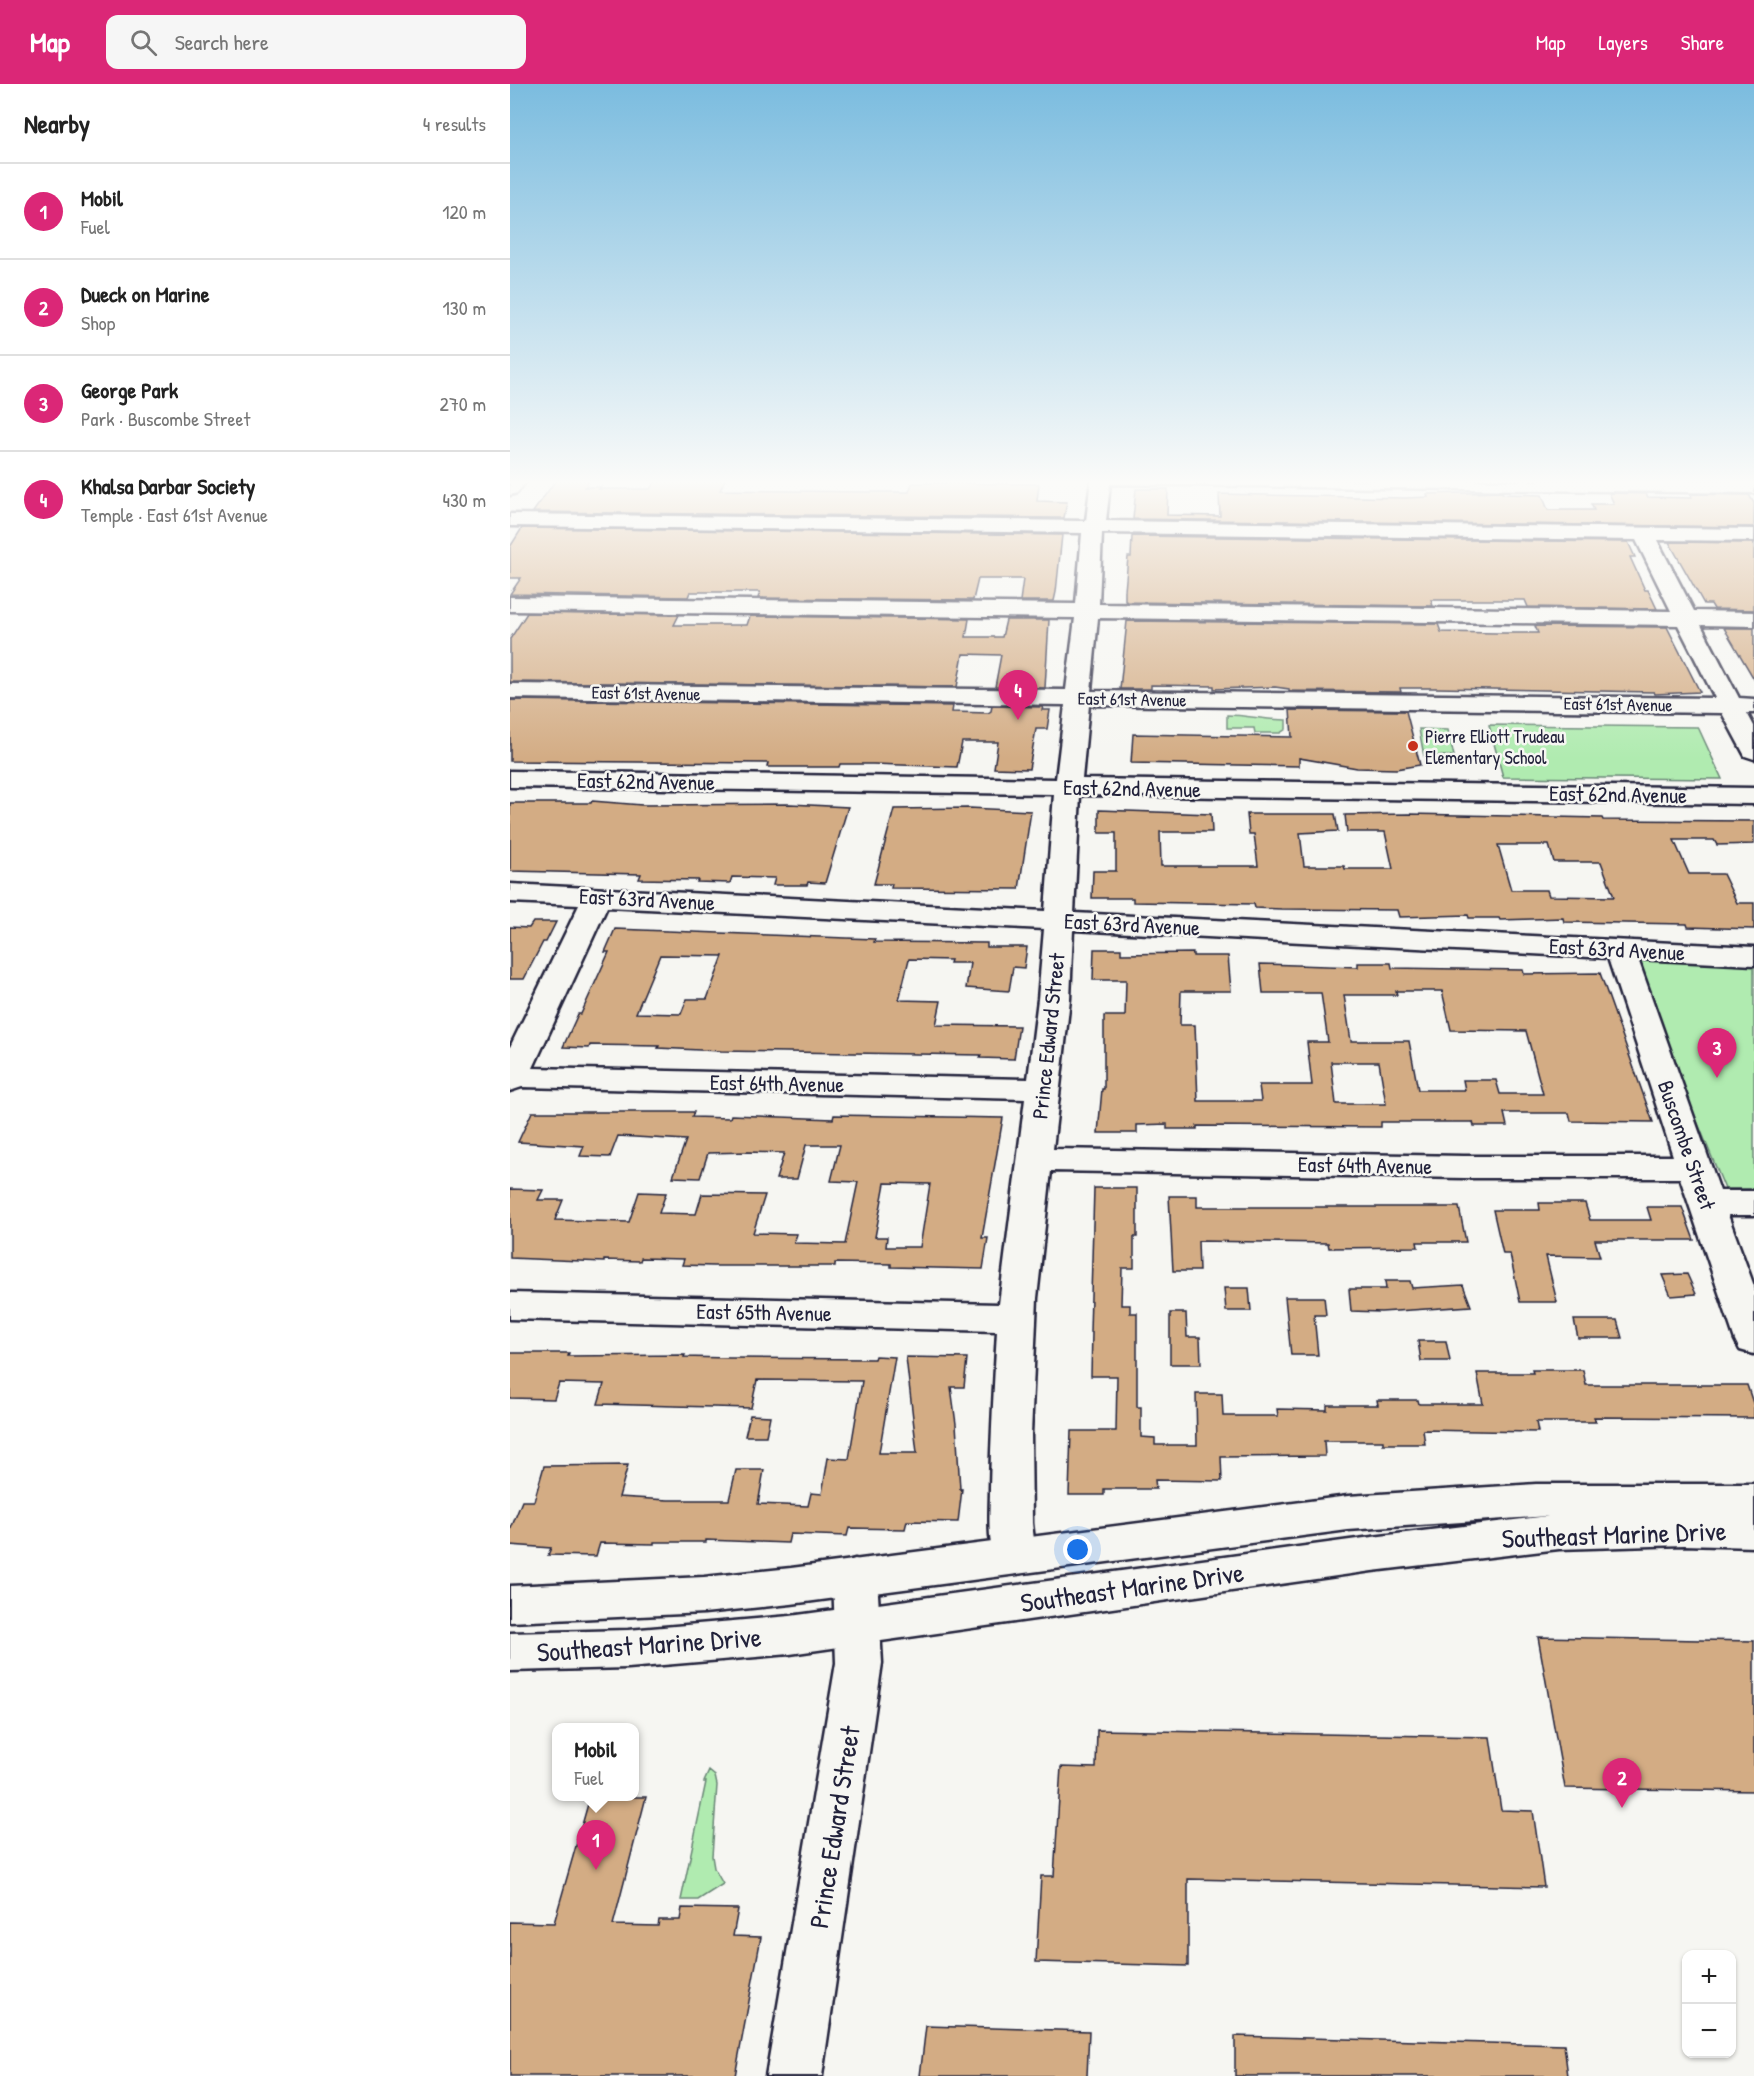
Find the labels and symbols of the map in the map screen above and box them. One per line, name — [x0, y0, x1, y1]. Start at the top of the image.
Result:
pin: 4 — [998, 670, 1038, 720]
street label: East 61st Avenue — [591, 680, 701, 706]
street label: East 61st Avenue — [1077, 686, 1187, 712]
street label: East 61st Avenue — [1563, 691, 1673, 717]
place label: Pierre Elliott Trudeau Elementary School — [1425, 724, 1565, 770]
marker: Pierre Elliott Trudeau Elementary School — [1406, 739, 1420, 753]
street label: East 62nd Avenue — [577, 765, 715, 797]
street label: East 62nd Avenue — [1063, 772, 1201, 804]
street label: East 62nd Avenue — [1549, 778, 1687, 810]
street label: East 63rd Avenue — [578, 880, 716, 918]
street label: East 63rd Avenue — [1063, 905, 1201, 943]
street label: East 63rd Avenue — [1548, 930, 1686, 968]
street label: Prince Edward Street — [1024, 951, 1072, 1120]
pin: 3 — [1698, 1028, 1736, 1078]
street label: East 64th Avenue — [710, 1067, 845, 1099]
street label: Buscombe Street — [1651, 1076, 1723, 1214]
street label: East 64th Avenue — [1298, 1149, 1433, 1181]
street label: East 65th Avenue — [696, 1296, 832, 1328]
street label: Southeast Marine Drive — [1501, 1512, 1727, 1556]
your location — [1063, 1535, 1092, 1564]
street label: Southeast Marine Drive — [1018, 1553, 1246, 1620]
street label: Southeast Marine Drive — [536, 1618, 763, 1670]
street label: Prince Edward Street — [800, 1722, 868, 1931]
pin: 2 — [1602, 1758, 1642, 1808]
pin: 1 — [576, 1820, 616, 1870]

